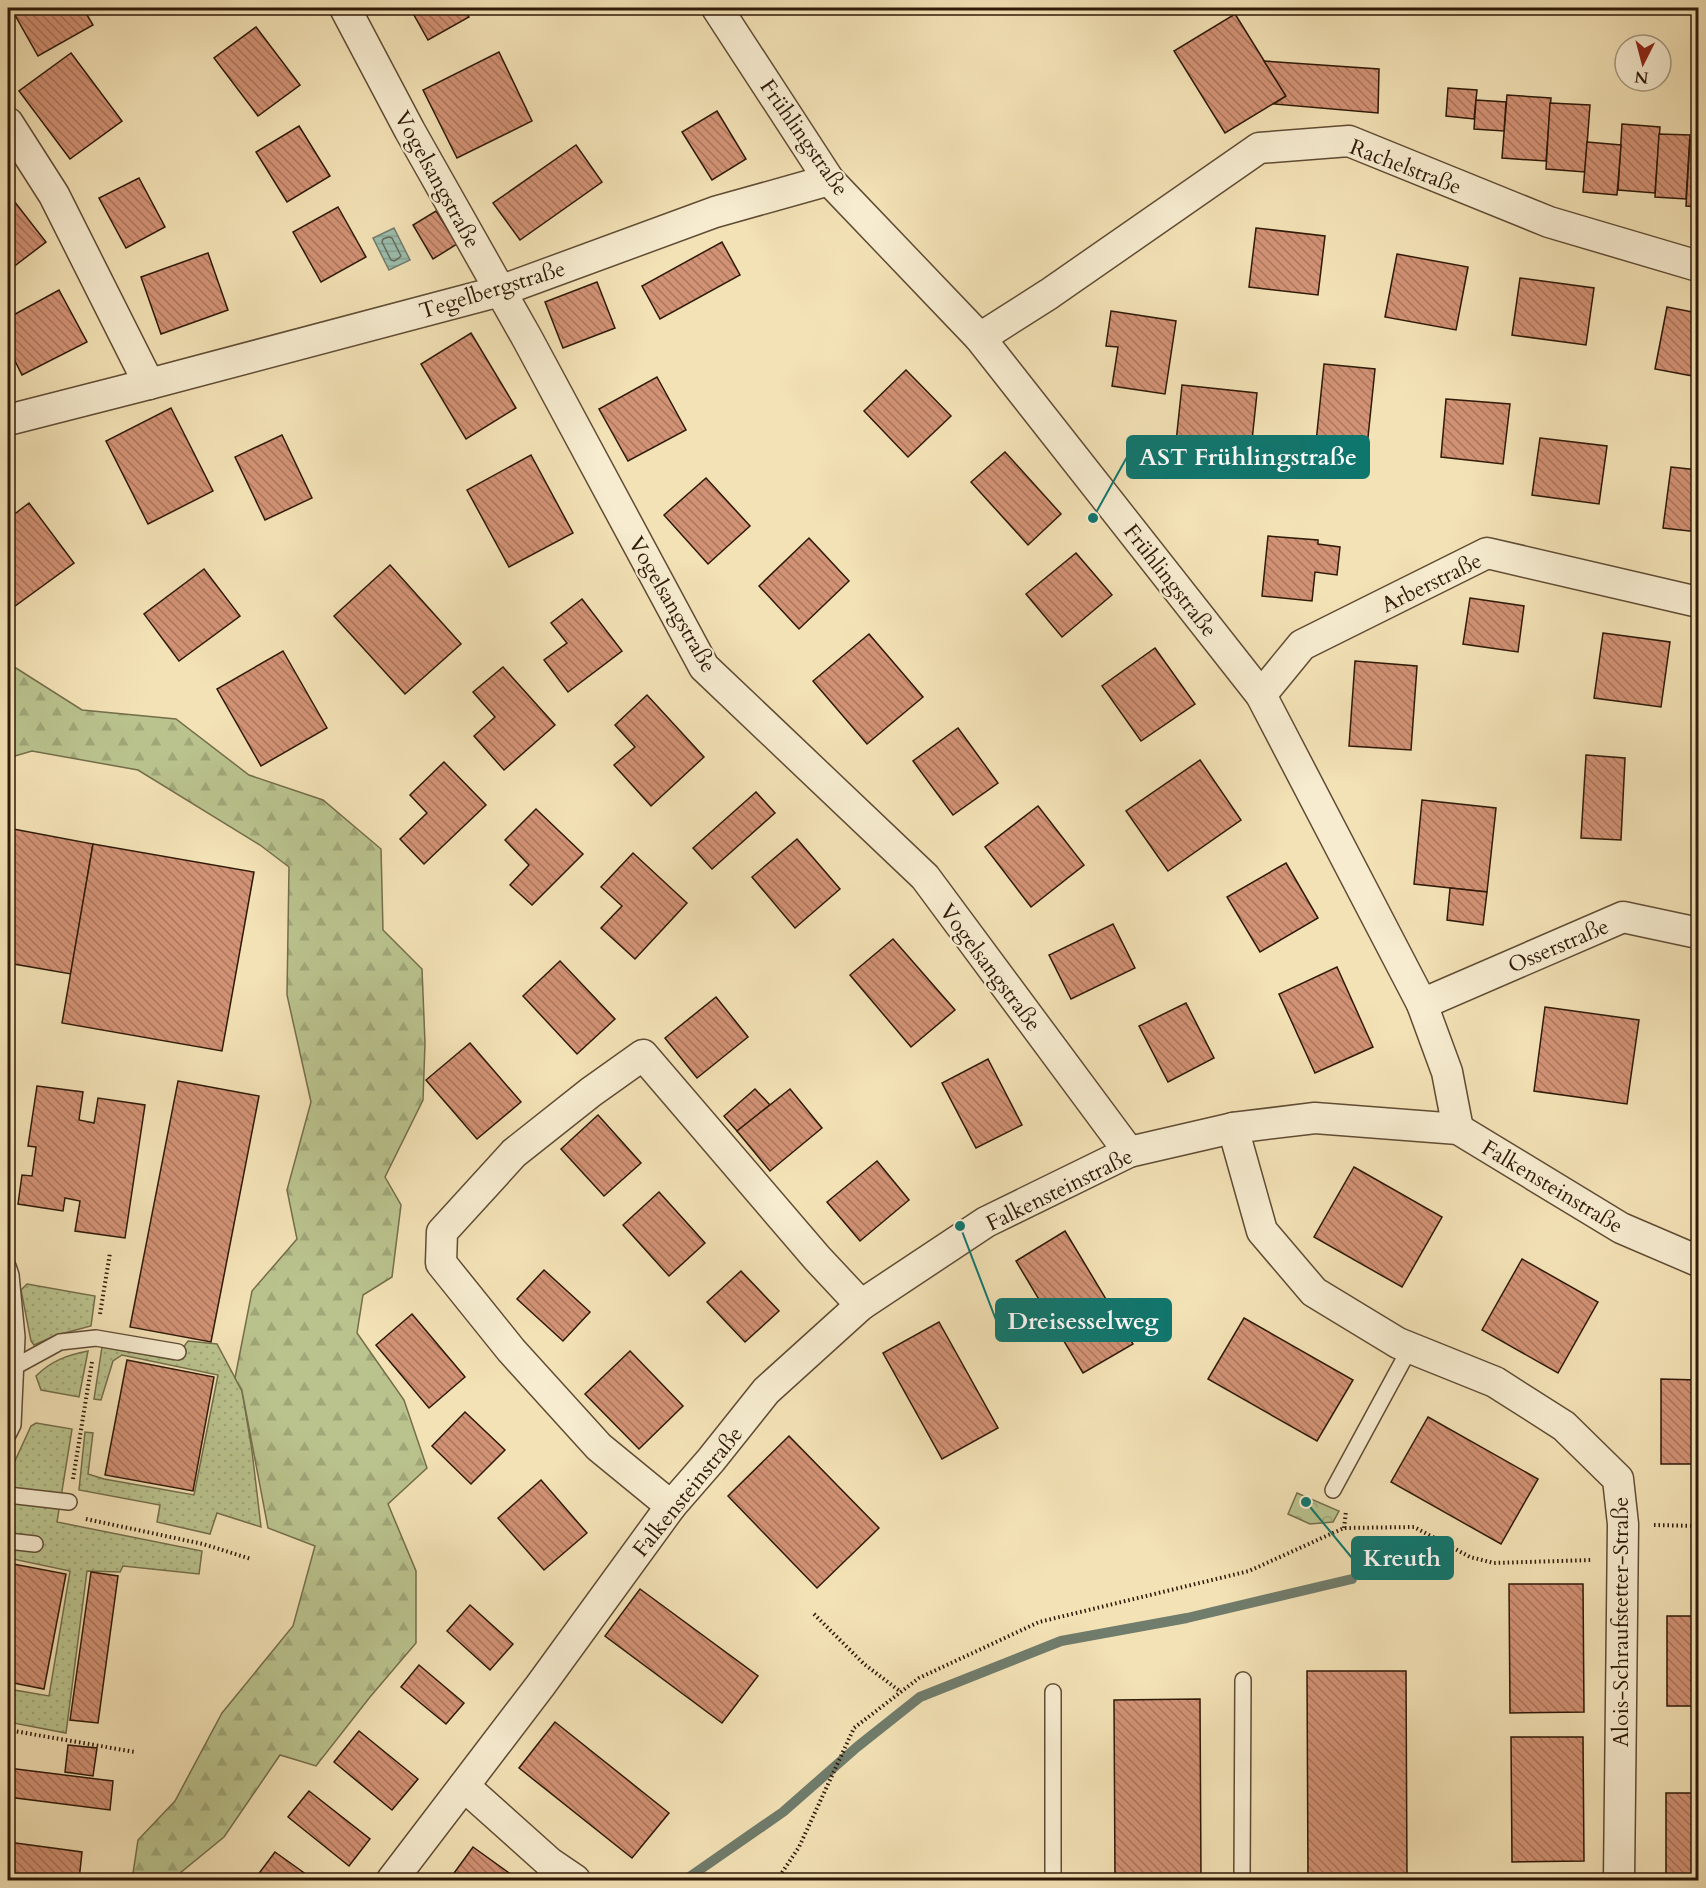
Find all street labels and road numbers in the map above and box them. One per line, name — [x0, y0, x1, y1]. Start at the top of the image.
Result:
street label: Frühlingstraße — [753, 73, 856, 202]
street label: Vogelsangstraße — [387, 105, 487, 254]
street label: Rachelstraße — [1345, 132, 1466, 202]
street label: Tegelbergstraße — [416, 254, 569, 326]
street label: Frühlingstraße — [1116, 518, 1224, 644]
street label: Vogelsangstraße — [621, 531, 723, 678]
street label: Arberstraße — [1376, 546, 1487, 620]
street label: Vogelsangstraße — [932, 898, 1048, 1038]
street label: Osserstraße — [1503, 911, 1613, 981]
street label: Falkensteinstraße — [1476, 1133, 1629, 1241]
street label: Falkensteinstraße — [981, 1141, 1138, 1238]
street label: Falkensteinstraße — [626, 1420, 750, 1563]
street label: Alois-Schraufstetter-Straße — [1606, 1497, 1636, 1747]

